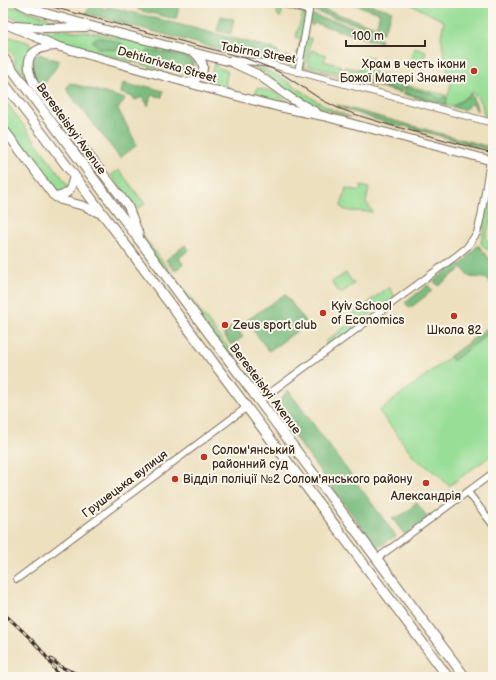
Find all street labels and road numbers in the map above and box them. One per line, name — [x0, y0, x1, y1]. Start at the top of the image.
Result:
street label: Tabirna Street — [219, 39, 297, 67]
street label: Dehtiarivska Street — [116, 44, 219, 86]
street label: Beresteiskyi Avenue — [33, 80, 109, 178]
street label: Beresteiskyi Avenue — [226, 341, 304, 437]
street label: Грушецька вулиця — [79, 447, 171, 521]

